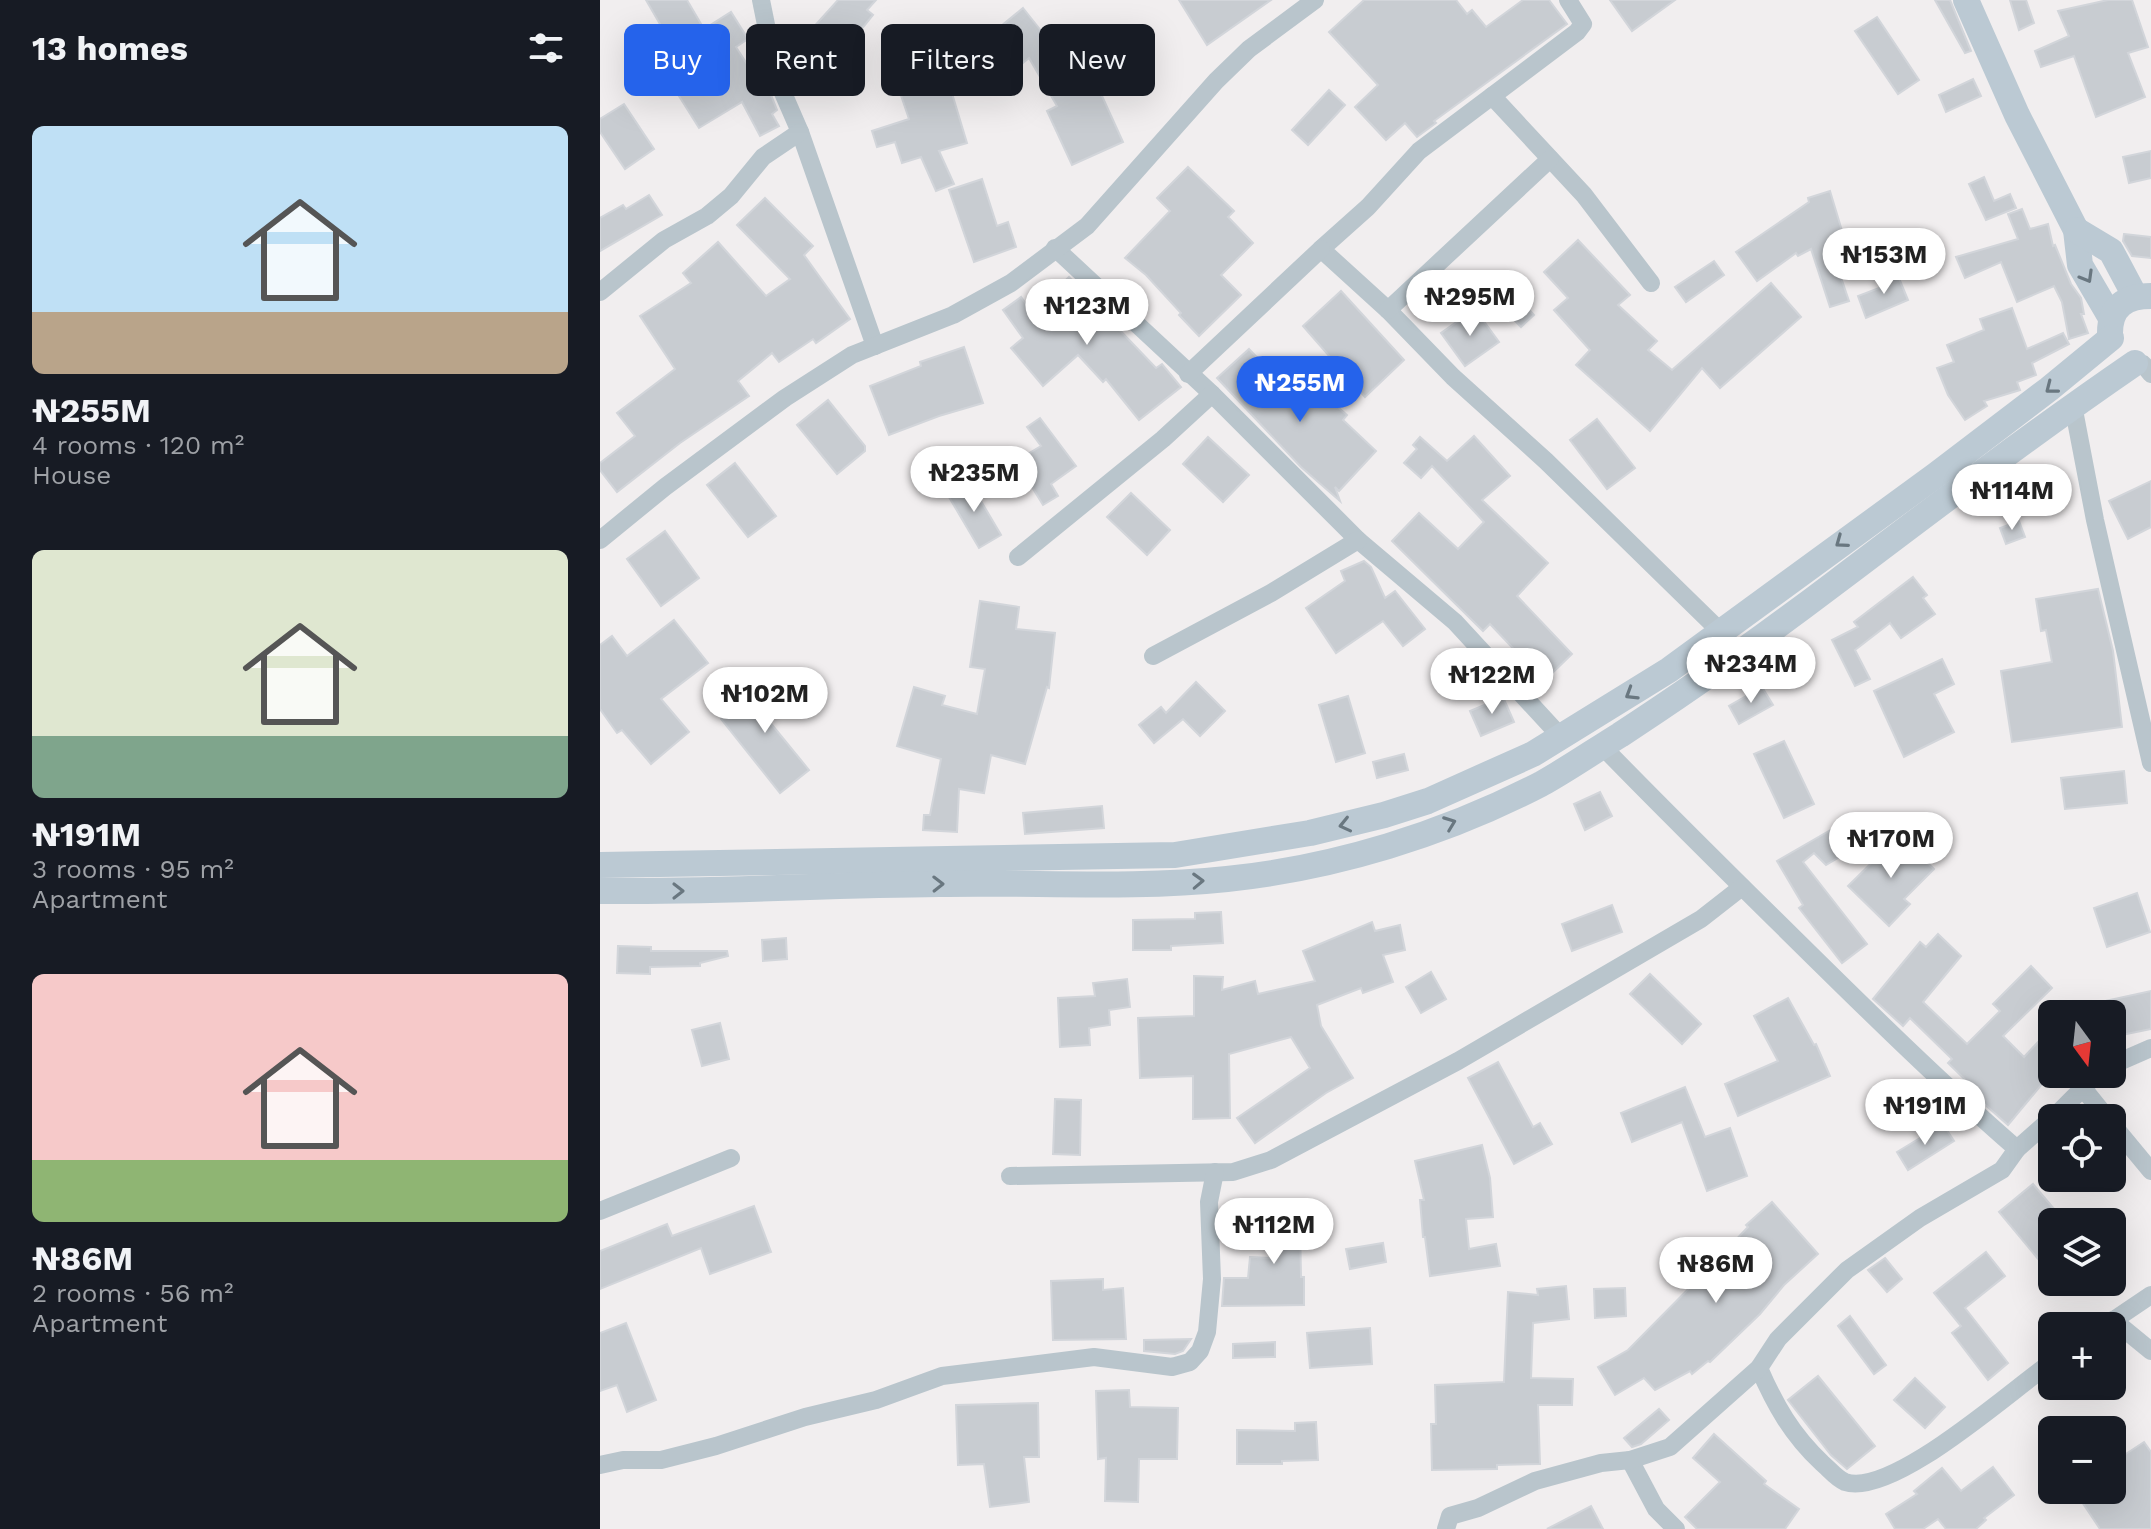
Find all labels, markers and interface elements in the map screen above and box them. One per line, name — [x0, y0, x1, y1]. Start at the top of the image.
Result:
chip: Buy — [624, 24, 730, 96]
chip: Rent — [746, 24, 865, 96]
chip: Filters — [881, 24, 1023, 96]
chip: New — [1039, 24, 1155, 96]
icon: filters — [524, 26, 568, 70]
text: 13 homes — [32, 28, 188, 68]
icon: home — [228, 178, 372, 322]
pin: ₦153M — [1828, 228, 1940, 296]
text: ₦153M — [1841, 239, 1927, 269]
one-way arrow — [2077, 268, 2092, 283]
pin: ₦295M — [1414, 270, 1526, 338]
pin: ₦123M — [1031, 279, 1143, 347]
text: ₦295M — [1424, 281, 1516, 311]
text: ₦123M — [1043, 290, 1131, 320]
pin: ₦255M — [1244, 356, 1356, 424]
text: ₦255M — [1255, 367, 1345, 397]
one-way arrow — [2046, 378, 2060, 393]
text: ₦255M — [32, 390, 151, 430]
text: 4 rooms · 120 m² — [32, 430, 244, 460]
pin: ₦235M — [918, 446, 1030, 514]
text: ₦235M — [928, 457, 1020, 487]
text: House — [32, 460, 111, 490]
pin: ₦114M — [1956, 464, 2068, 532]
text: ₦114M — [1970, 475, 2054, 505]
one-way arrow — [1836, 532, 1850, 547]
icon: home — [228, 602, 372, 746]
pin: ₦234M — [1695, 637, 1807, 705]
pin: ₦122M — [1436, 648, 1548, 716]
text: ₦234M — [1705, 648, 1797, 678]
text: ₦122M — [1448, 659, 1536, 689]
pin: ₦102M — [709, 667, 821, 735]
text: ₦102M — [721, 678, 809, 708]
one-way arrow — [1625, 685, 1640, 700]
pin: ₦170M — [1835, 812, 1947, 880]
text: ₦191M — [32, 814, 141, 854]
one-way arrow — [1339, 816, 1352, 833]
one-way arrow — [1442, 816, 1456, 833]
text: ₦170M — [1847, 823, 1935, 853]
text: 3 rooms · 95 m² — [32, 854, 234, 884]
one-way arrow — [1192, 872, 1205, 889]
one-way arrow — [932, 875, 945, 893]
one-way arrow — [672, 883, 685, 900]
text: Apartment — [32, 884, 168, 914]
north arrow — [2038, 1000, 2126, 1088]
map controls — [2038, 1000, 2126, 1504]
icon: home — [228, 1026, 372, 1170]
pin: ₦191M — [1869, 1079, 1981, 1147]
text: ₦191M — [1883, 1090, 1967, 1120]
button: locate — [2038, 1104, 2126, 1192]
pin: ₦112M — [1218, 1198, 1330, 1266]
button: layers — [2038, 1208, 2126, 1296]
text: ₦112M — [1233, 1209, 1315, 1239]
pin: ₦86M — [1669, 1237, 1763, 1305]
text: ₦86M — [32, 1238, 133, 1278]
text: ₦86M — [1677, 1248, 1755, 1278]
text: 2 rooms · 56 m² — [32, 1278, 234, 1308]
text: Apartment — [32, 1308, 168, 1338]
button: + — [2038, 1312, 2126, 1400]
button: − — [2038, 1416, 2126, 1504]

